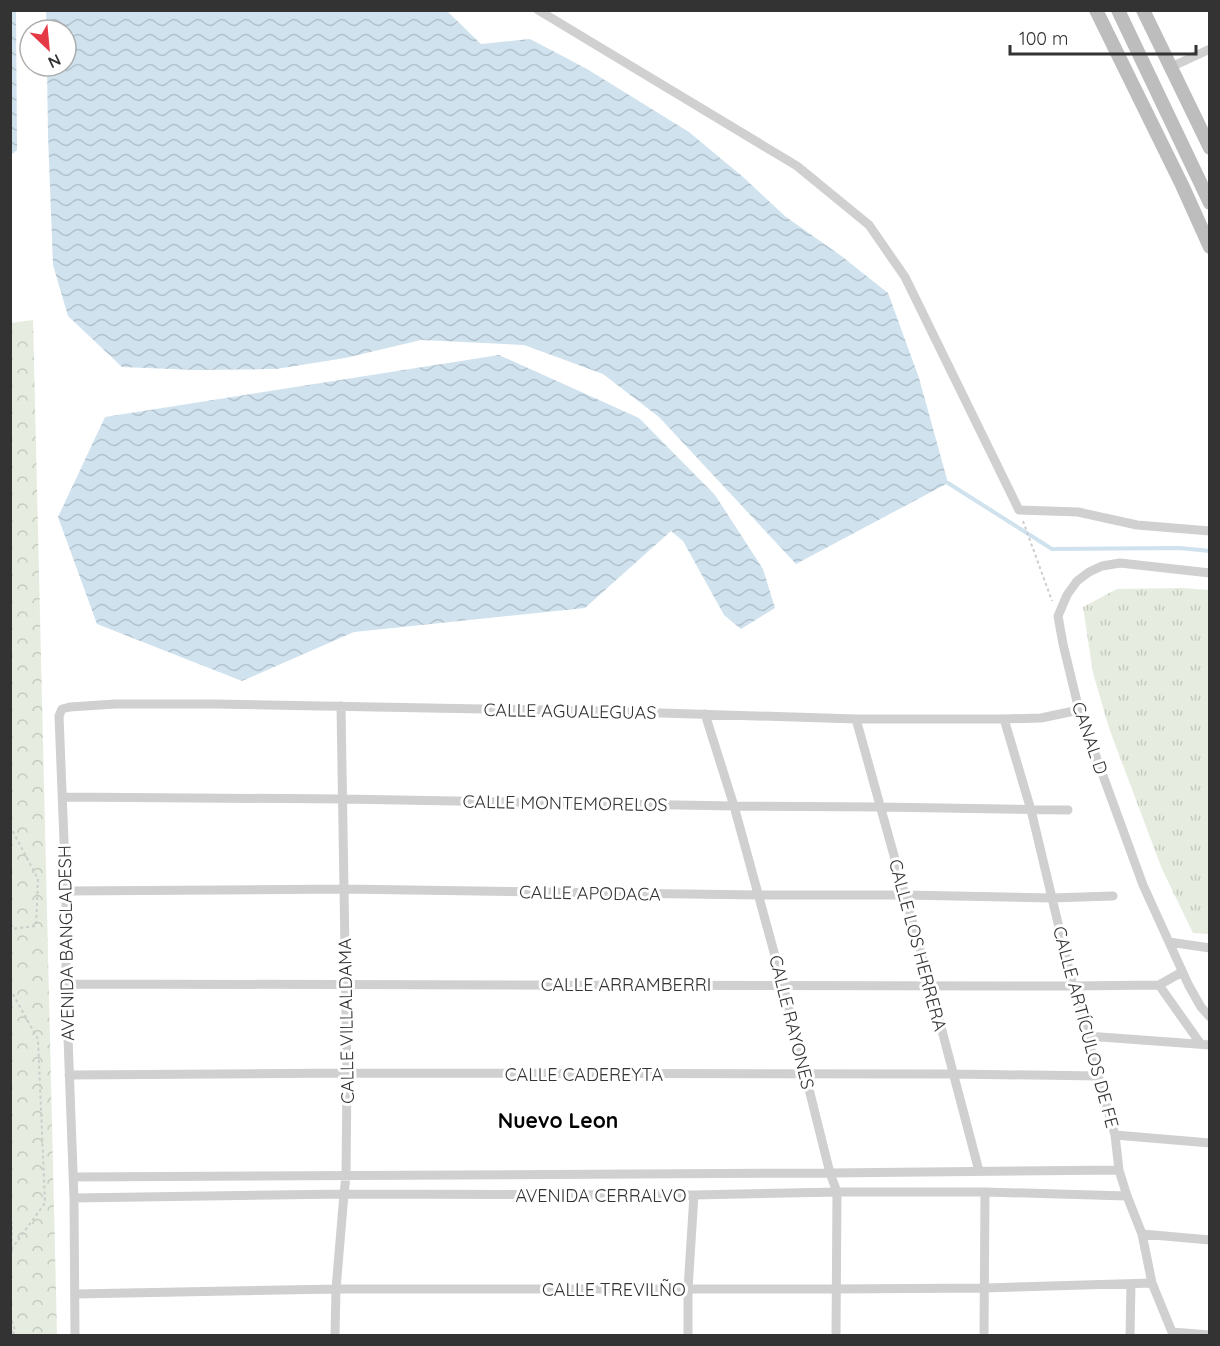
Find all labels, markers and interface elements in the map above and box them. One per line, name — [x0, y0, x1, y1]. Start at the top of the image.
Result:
north arrow — [18, 18, 78, 78]
scale bar — [1010, 18, 1196, 56]
text: 100 m — [1019, 27, 1068, 50]
text: N — [45, 50, 64, 73]
street label: CALLE AGUALEGUAS — [483, 698, 657, 724]
street label: CANAL D — [1067, 699, 1113, 778]
street label: CALLE MONTEMORELOS — [462, 790, 668, 816]
street label: AVENIDA BANGLADESH — [53, 845, 79, 1041]
street label: CALLE LOS HERRERA — [884, 856, 952, 1034]
street label: CALLE APODACA — [519, 880, 661, 906]
street label: CALLE ARTÍCULOS DE FE — [1048, 924, 1124, 1130]
street label: CALLE VILLALDAMA — [333, 938, 359, 1104]
street label: CALLE RAYONES — [764, 953, 820, 1091]
street label: CALLE ARRAMBERRI — [541, 973, 711, 996]
street label: CALLE CADEREYTA — [505, 1063, 664, 1086]
district label: Nuevo Leon — [498, 1107, 618, 1133]
street label: AVENIDA CERRALVO — [515, 1184, 687, 1207]
street label: CALLE TREVILÑO — [542, 1278, 686, 1301]

